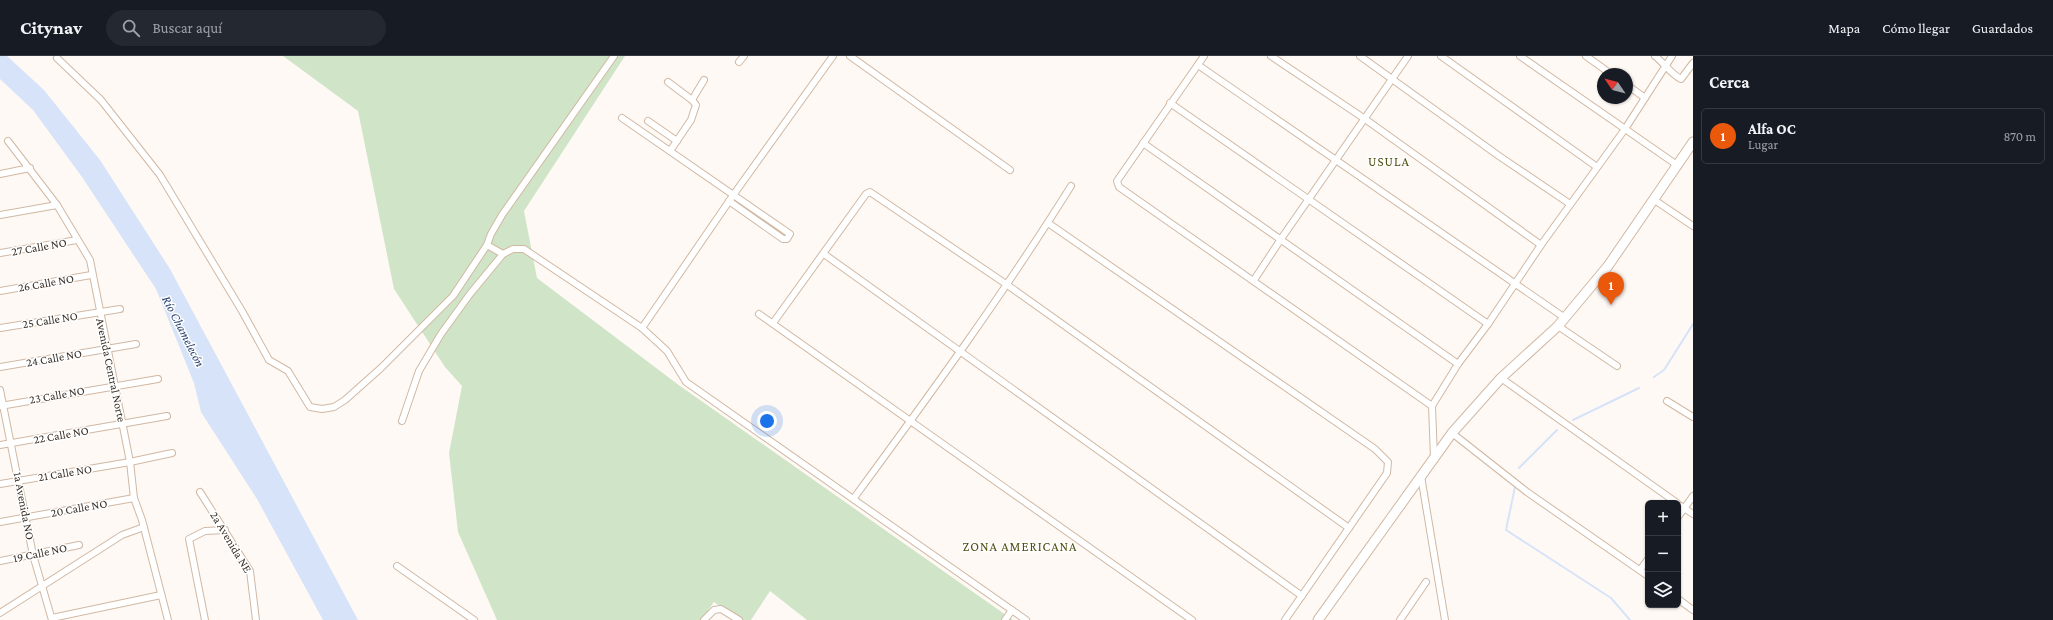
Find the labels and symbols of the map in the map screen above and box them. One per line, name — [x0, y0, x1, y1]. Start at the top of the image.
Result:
north arrow — [1597, 68, 1633, 104]
district label: USULA — [1368, 154, 1410, 169]
street label: 27 Calle NO — [10, 235, 68, 259]
street label: 26 Calle NO — [17, 271, 75, 295]
pin: 1 — [1598, 272, 1624, 305]
water label: Río Chamelecón — [159, 293, 208, 370]
street label: 25 Calle NO — [21, 309, 79, 331]
street label: Avenida Central Norte — [93, 317, 129, 423]
street label: 24 Calle NO — [25, 346, 83, 370]
street label: 23 Calle NO — [28, 383, 86, 407]
your location — [757, 411, 777, 431]
street label: 22 Calle NO — [32, 423, 90, 447]
street label: 21 Calle NO — [37, 462, 93, 484]
street label: 1a Avenida NO — [11, 471, 37, 541]
street label: 20 Calle NO — [50, 496, 108, 520]
street label: 2a Avenida NE — [207, 509, 255, 576]
district label: ZONA AMERICANA — [963, 539, 1077, 554]
street label: 19 Calle NO — [12, 540, 68, 566]

